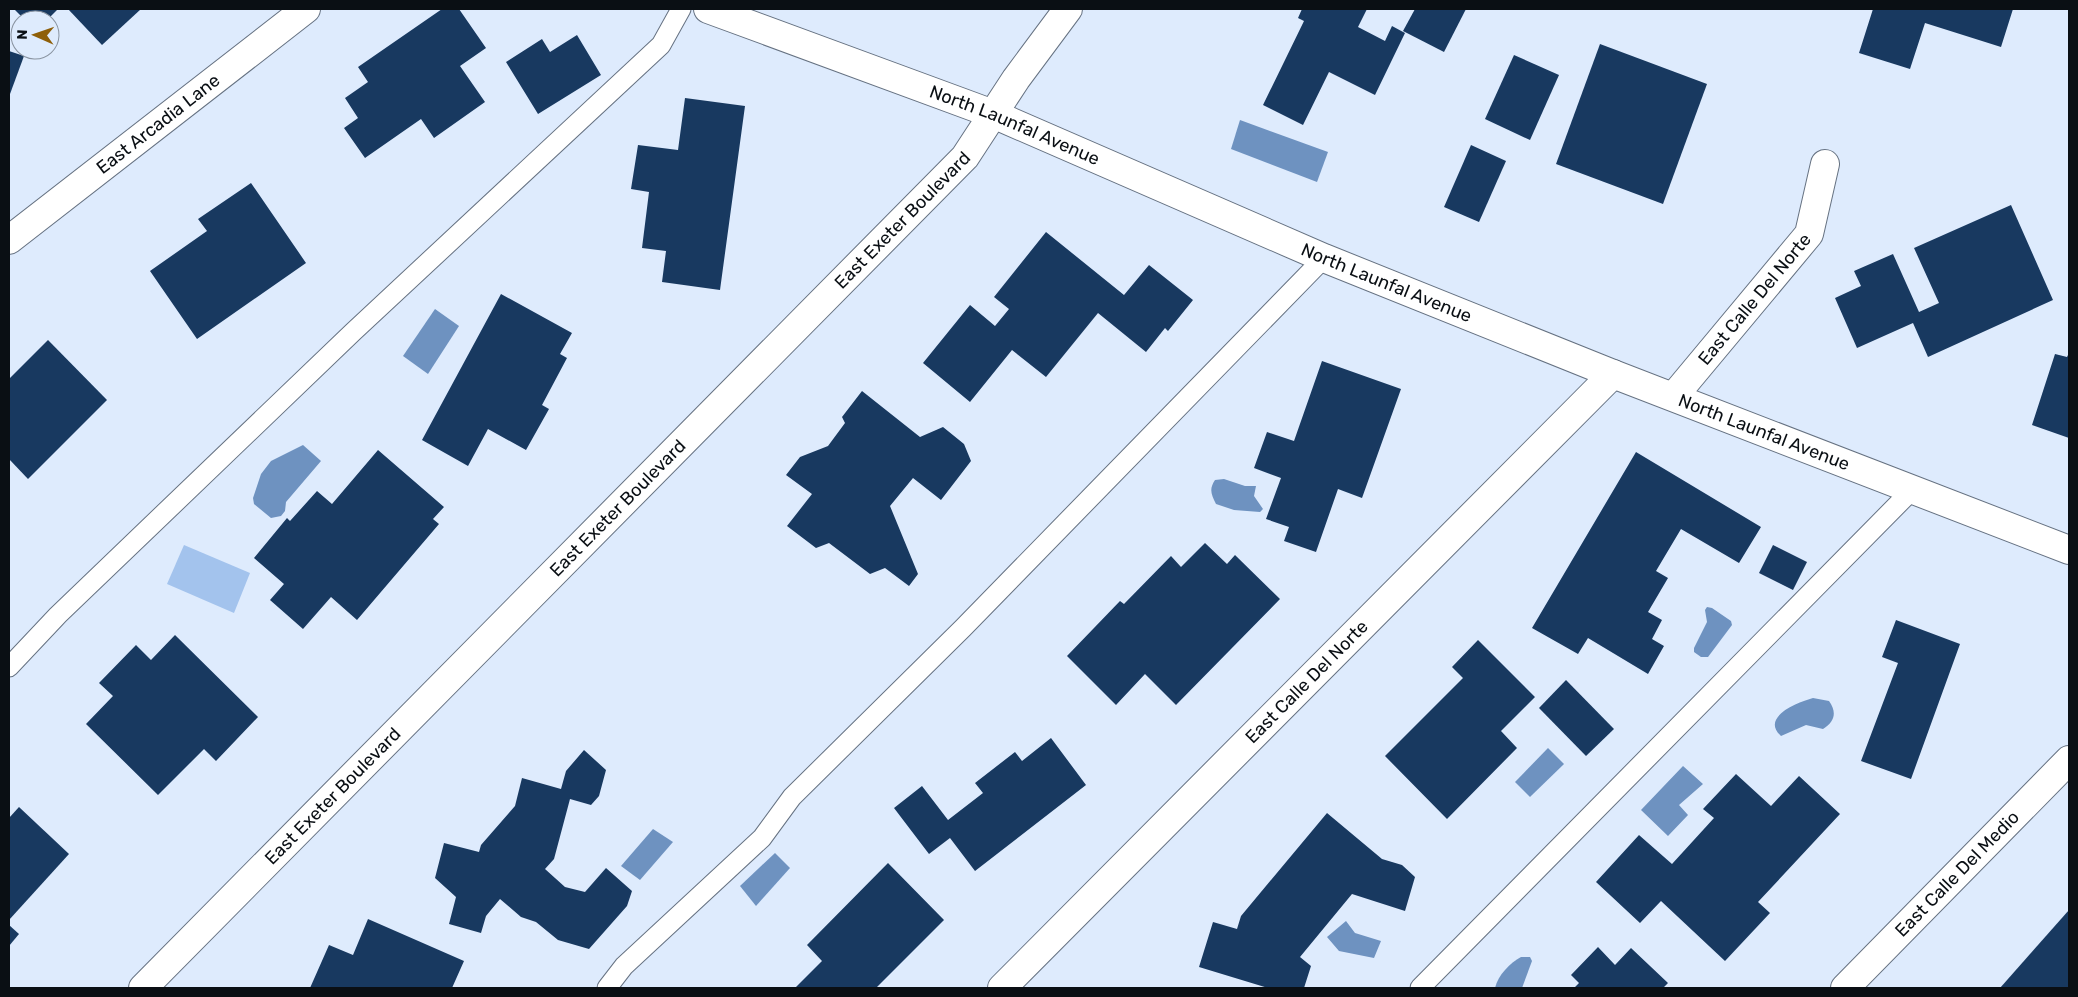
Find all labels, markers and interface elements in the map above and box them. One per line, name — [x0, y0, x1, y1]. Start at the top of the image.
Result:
north arrow — [10, 10, 60, 60]
text: N — [14, 29, 31, 40]
street label: East Arcadia Lane — [92, 69, 224, 179]
street label: North Launfal Avenue — [927, 81, 1103, 170]
street label: East Exeter Boulevard — [830, 147, 975, 293]
street label: East Calle Del Norte — [1693, 229, 1816, 370]
street label: North Launfal Avenue — [1298, 238, 1475, 327]
street label: North Launfal Avenue — [1675, 389, 1853, 475]
street label: East Exeter Boulevard — [545, 435, 690, 581]
street label: East Calle Del Norte — [1241, 616, 1373, 748]
street label: East Exeter Boulevard — [260, 723, 405, 869]
street label: East Calle Del Medio — [1890, 806, 2024, 941]

